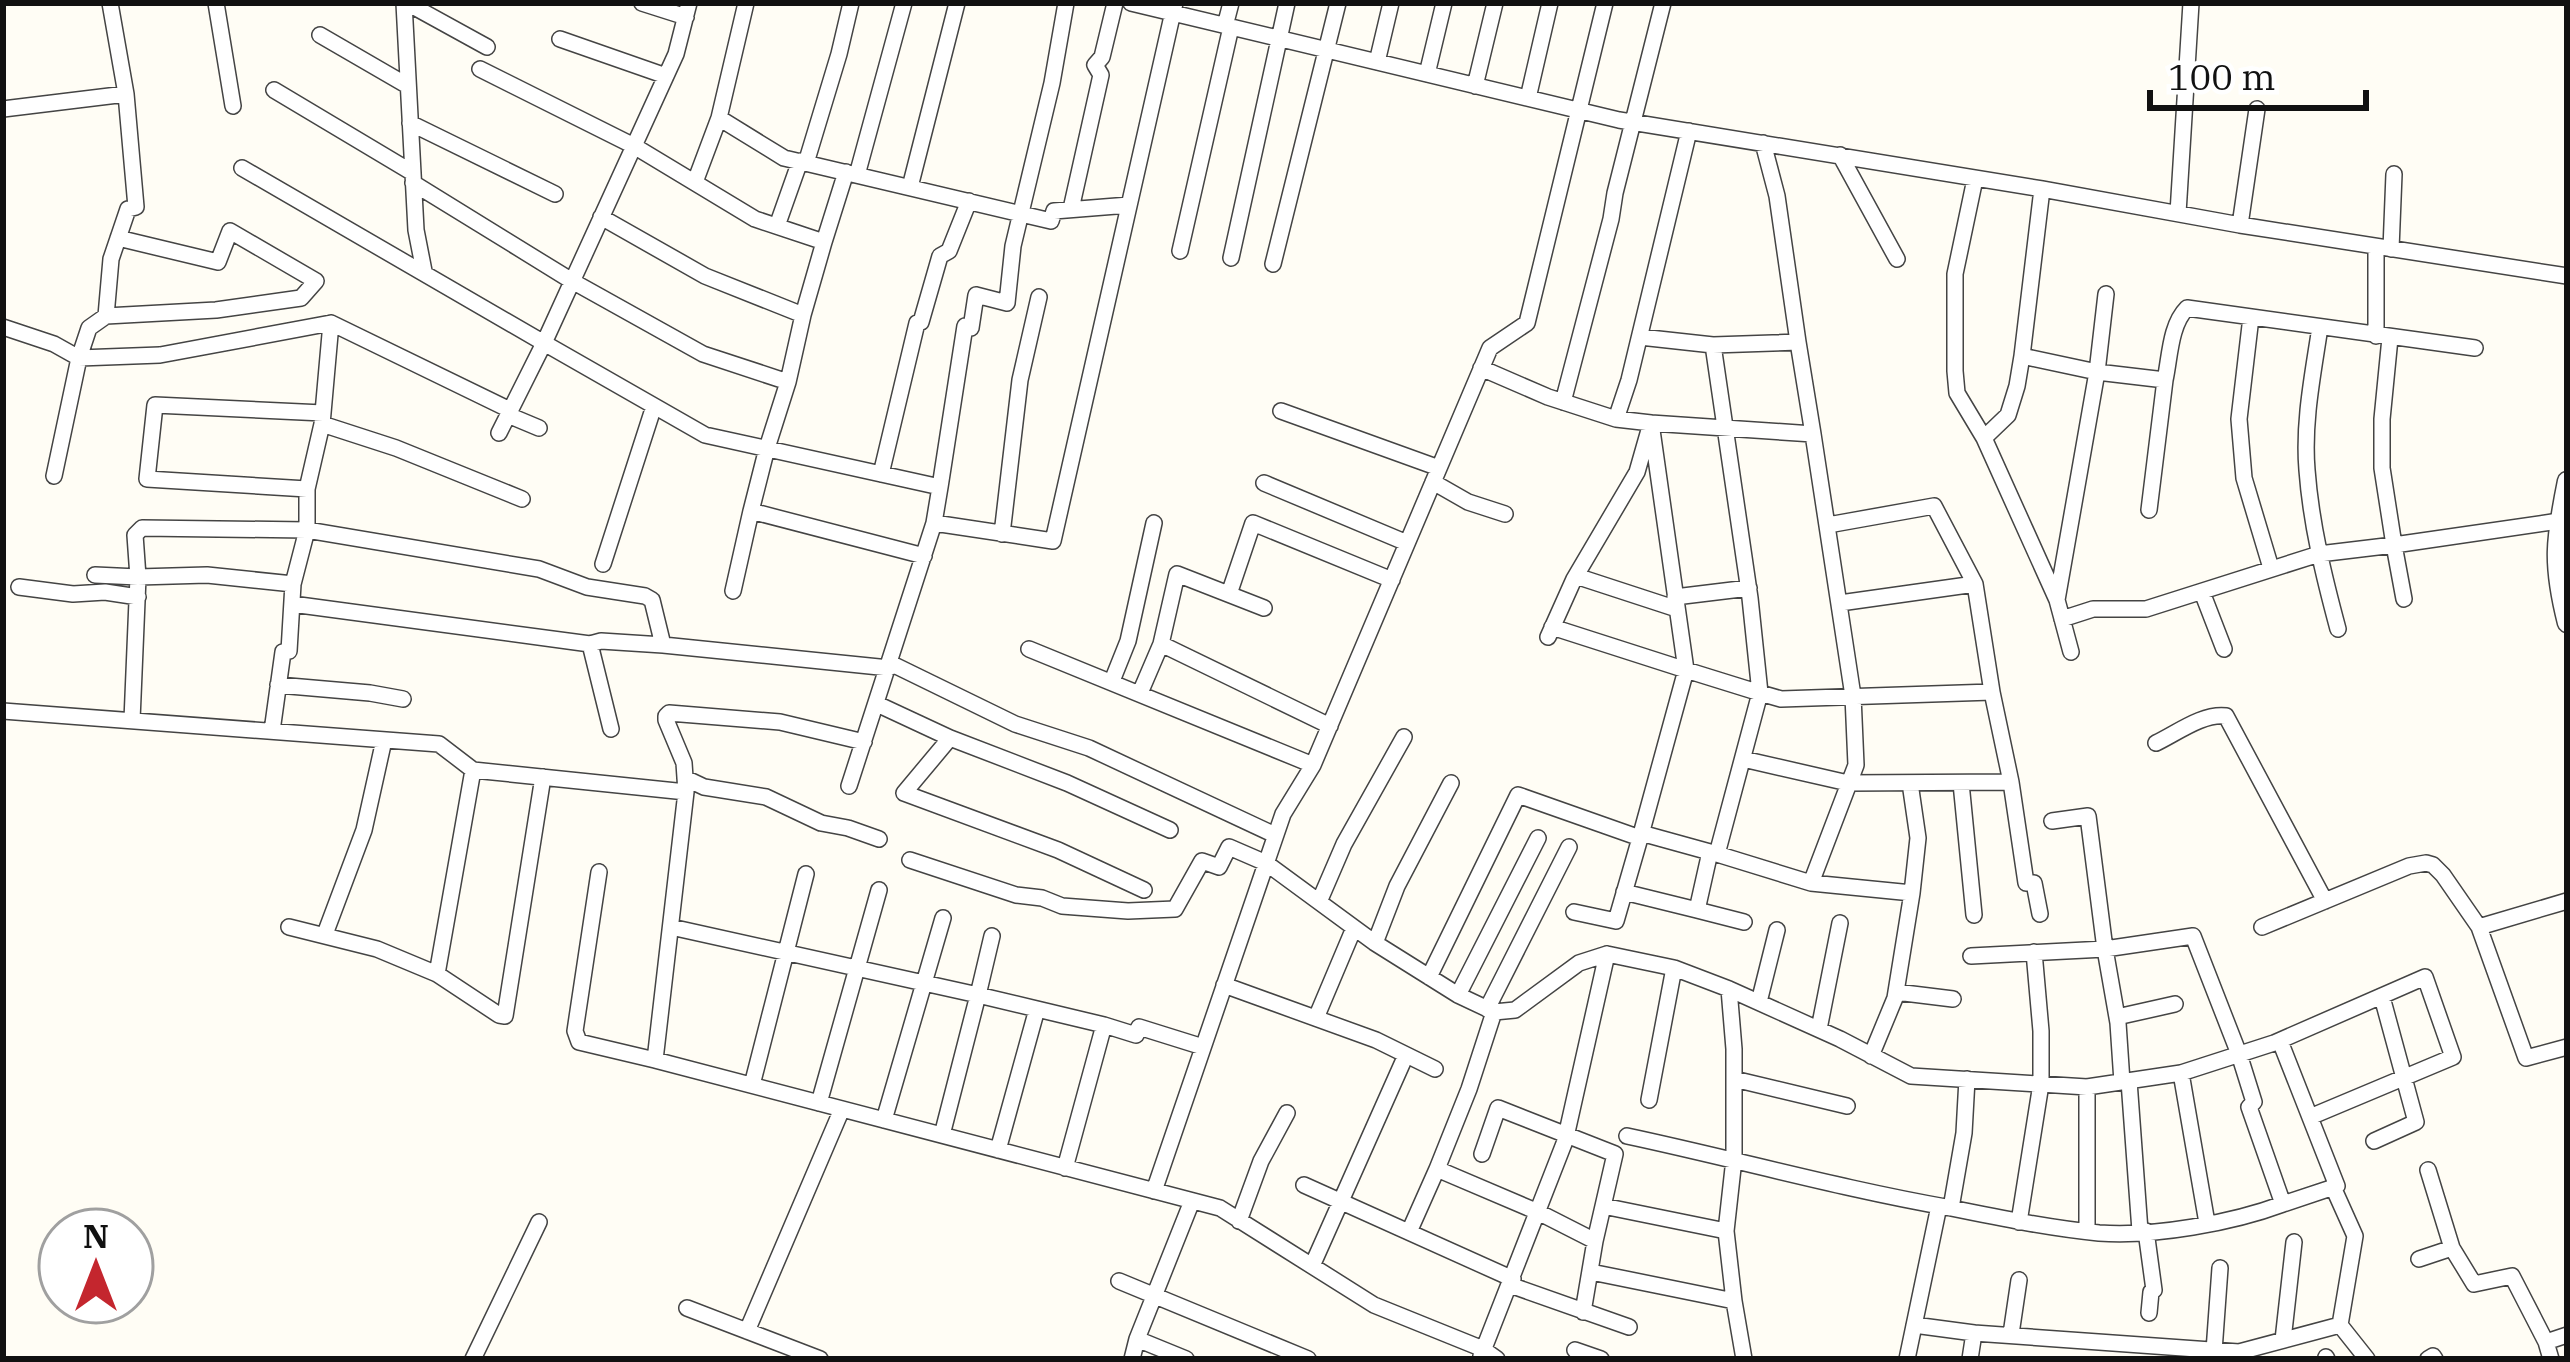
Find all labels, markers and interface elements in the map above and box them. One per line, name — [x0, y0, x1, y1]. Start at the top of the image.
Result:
scale bar — [2150, 36, 2366, 110]
text: 100 m — [2168, 53, 2275, 100]
north arrow — [36, 1206, 156, 1326]
text: N — [83, 1214, 109, 1257]

